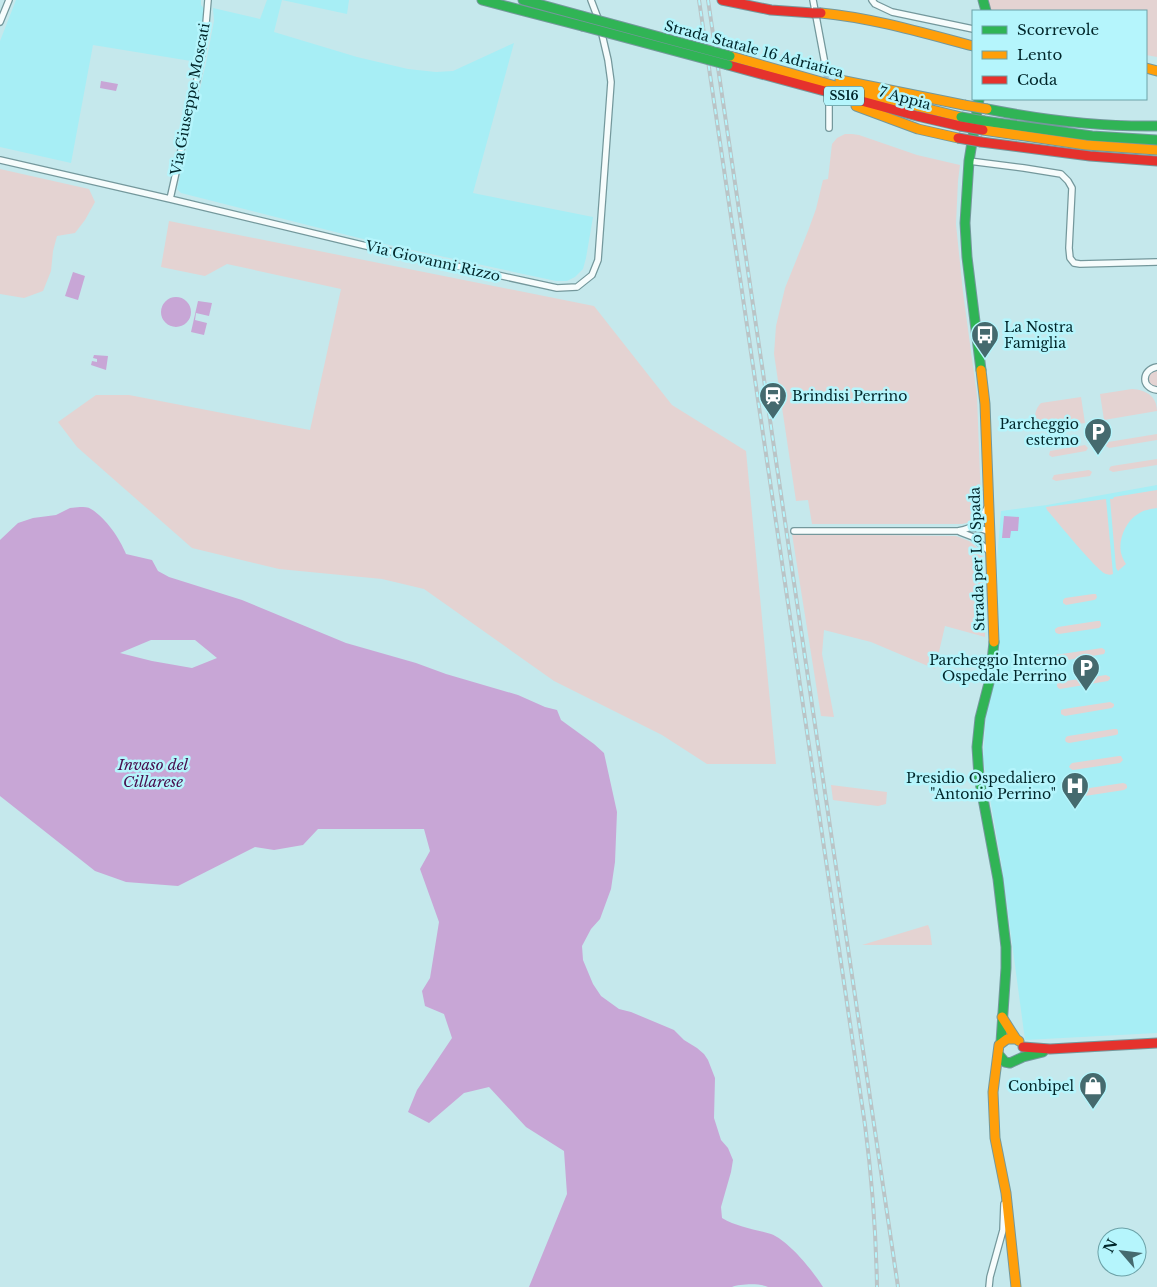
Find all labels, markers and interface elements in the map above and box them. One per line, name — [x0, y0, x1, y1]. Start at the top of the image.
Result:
legend — [972, 10, 1147, 100]
street label: Strada Statale 16 Adriatica — [662, 16, 846, 82]
text: Scorrevole — [1017, 20, 1099, 39]
street label: Via Giuseppe Moscati — [166, 21, 214, 178]
text: Lento — [1017, 45, 1063, 64]
text: Coda — [1017, 70, 1058, 89]
street label: 7 Appia — [877, 82, 933, 114]
road number: SS16 — [824, 86, 864, 105]
street label: Via Giovanni Rizzo — [363, 236, 502, 285]
place label: La Nostra Famiglia — [1004, 318, 1073, 352]
bus stop icon: La Nostra Famiglia — [970, 320, 1000, 359]
station icon: Brindisi Perrino — [758, 381, 788, 420]
place label: Brindisi Perrino — [792, 387, 907, 405]
place label: Parcheggio esterno — [999, 415, 1079, 449]
parking icon: Parcheggio esterno — [1083, 417, 1113, 456]
street label: Strada per Lo Spada — [965, 486, 989, 631]
place label: Parcheggio Interno Ospedale Perrino — [929, 651, 1067, 685]
parking icon: Parcheggio Interno Ospedale Perrino — [1071, 653, 1101, 692]
water label: Invaso del Cillarese — [117, 755, 189, 791]
place label: Presidio Ospedaliero "Antonio Perrino" — [906, 769, 1056, 803]
hospital icon: Presidio Ospedaliero "Antonio Perrino" — [1060, 771, 1090, 810]
shop icon: Conbipel — [1078, 1071, 1108, 1110]
place label: Conbipel — [1008, 1077, 1074, 1095]
north arrow — [1097, 1227, 1147, 1277]
text: N — [1099, 1236, 1122, 1256]

